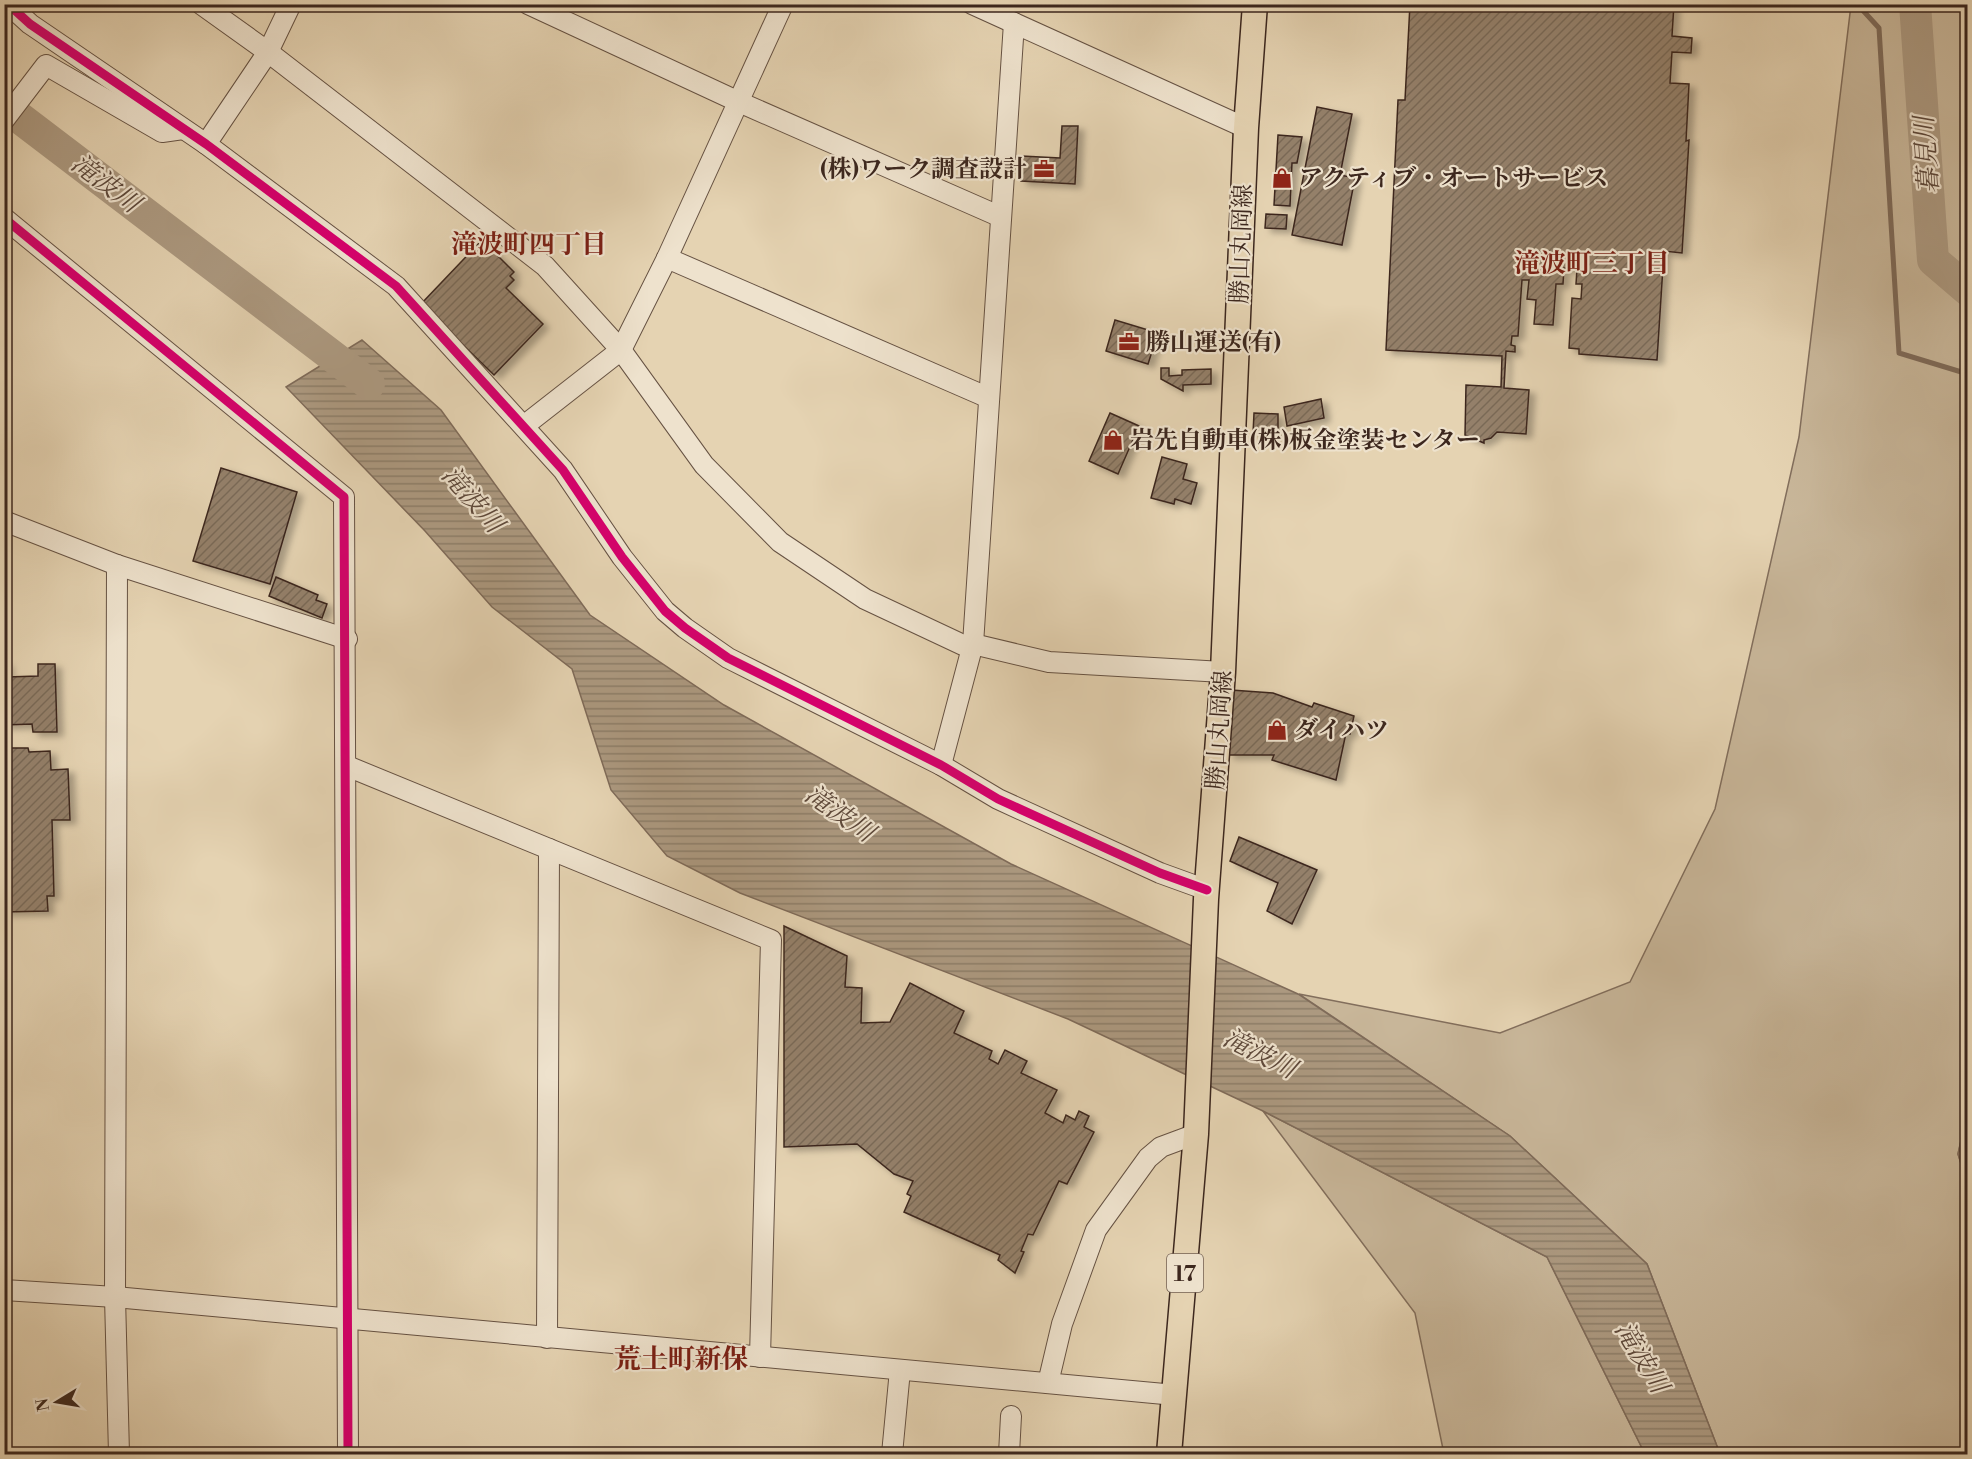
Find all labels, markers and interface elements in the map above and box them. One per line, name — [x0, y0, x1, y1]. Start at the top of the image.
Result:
water label: 暮見川 — [1908, 112, 1946, 195]
water label: 滝波川 — [65, 148, 149, 222]
place label: (株)ワーク調査設計 — [820, 155, 1027, 185]
office icon: (株)ワーク調査設計 — [1032, 157, 1056, 181]
place label: アクティブ・オートサービス — [1299, 164, 1608, 194]
shop icon: アクティブ・オートサービス — [1270, 166, 1294, 190]
street label: 勝山丸岡線 — [1225, 184, 1259, 305]
district label: 滝波町四丁目 — [451, 229, 607, 261]
district label: 滝波町三丁目 — [1514, 248, 1670, 280]
place label: 勝山運送(有) — [1146, 328, 1281, 358]
office icon: 勝山運送(有) — [1117, 330, 1141, 354]
place label: 岩先自動車(株)板金塗装センター — [1130, 426, 1480, 456]
shop icon: 岩先自動車(株)板金塗装センター — [1101, 428, 1125, 452]
water label: 滝波川 — [435, 460, 512, 542]
street label: 勝山丸岡線 — [1201, 669, 1239, 791]
place label: ダイハツ — [1294, 716, 1389, 746]
shop icon: ダイハツ — [1265, 718, 1289, 742]
water label: 滝波川 — [798, 778, 883, 851]
water label: 滝波川 — [1218, 1022, 1304, 1087]
road number: 17 — [1167, 1254, 1203, 1292]
water label: 滝波川 — [1607, 1316, 1676, 1402]
district label: 荒土町新保 — [614, 1343, 749, 1377]
north arrow — [27, 1372, 87, 1432]
text: N — [32, 1396, 54, 1413]

